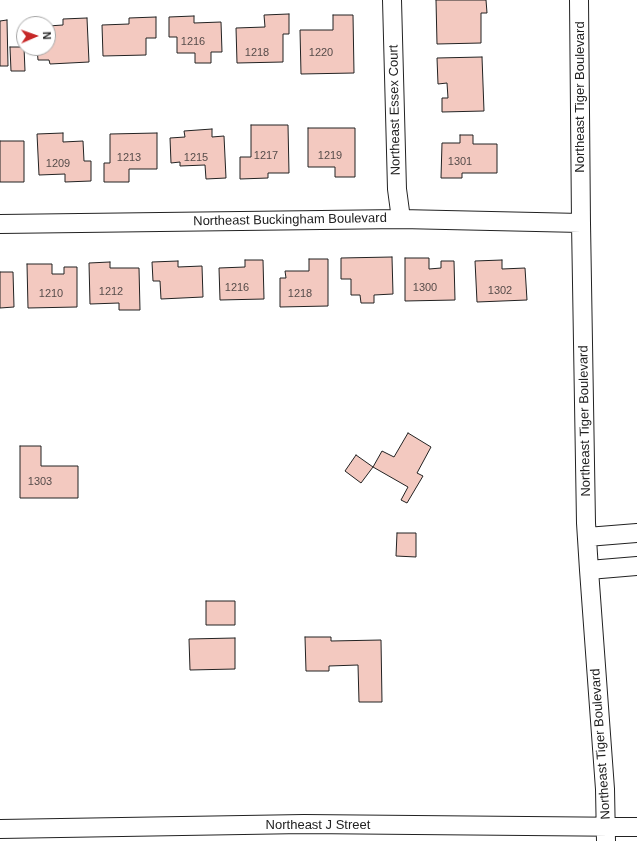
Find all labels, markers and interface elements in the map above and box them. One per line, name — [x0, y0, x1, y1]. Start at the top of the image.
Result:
north arrow — [16, 16, 56, 56]
street label: Northeast Tiger Boulevard — [572, 21, 588, 173]
text: N — [41, 31, 53, 40]
house number: 1216 — [181, 35, 205, 49]
street label: Northeast Essex Court — [386, 44, 404, 176]
house number: 1218 — [245, 46, 269, 60]
house number: 1220 — [309, 46, 333, 60]
house number: 1217 — [254, 149, 278, 163]
house number: 1219 — [318, 149, 342, 163]
house number: 1213 — [117, 151, 141, 165]
house number: 1215 — [184, 151, 208, 165]
house number: 1301 — [448, 155, 472, 169]
house number: 1209 — [46, 157, 70, 171]
street label: Northeast Buckingham Boulevard — [193, 211, 387, 229]
house number: 1216 — [225, 281, 249, 295]
house number: 1300 — [413, 281, 437, 295]
house number: 1302 — [488, 284, 512, 298]
house number: 1212 — [99, 285, 123, 299]
house number: 1210 — [39, 287, 63, 301]
house number: 1218 — [288, 287, 312, 301]
street label: Northeast Tiger Boulevard — [576, 345, 594, 497]
house number: 1303 — [28, 475, 52, 489]
street label: Northeast Tiger Boulevard — [588, 668, 614, 820]
street label: Northeast J Street — [266, 817, 370, 833]

